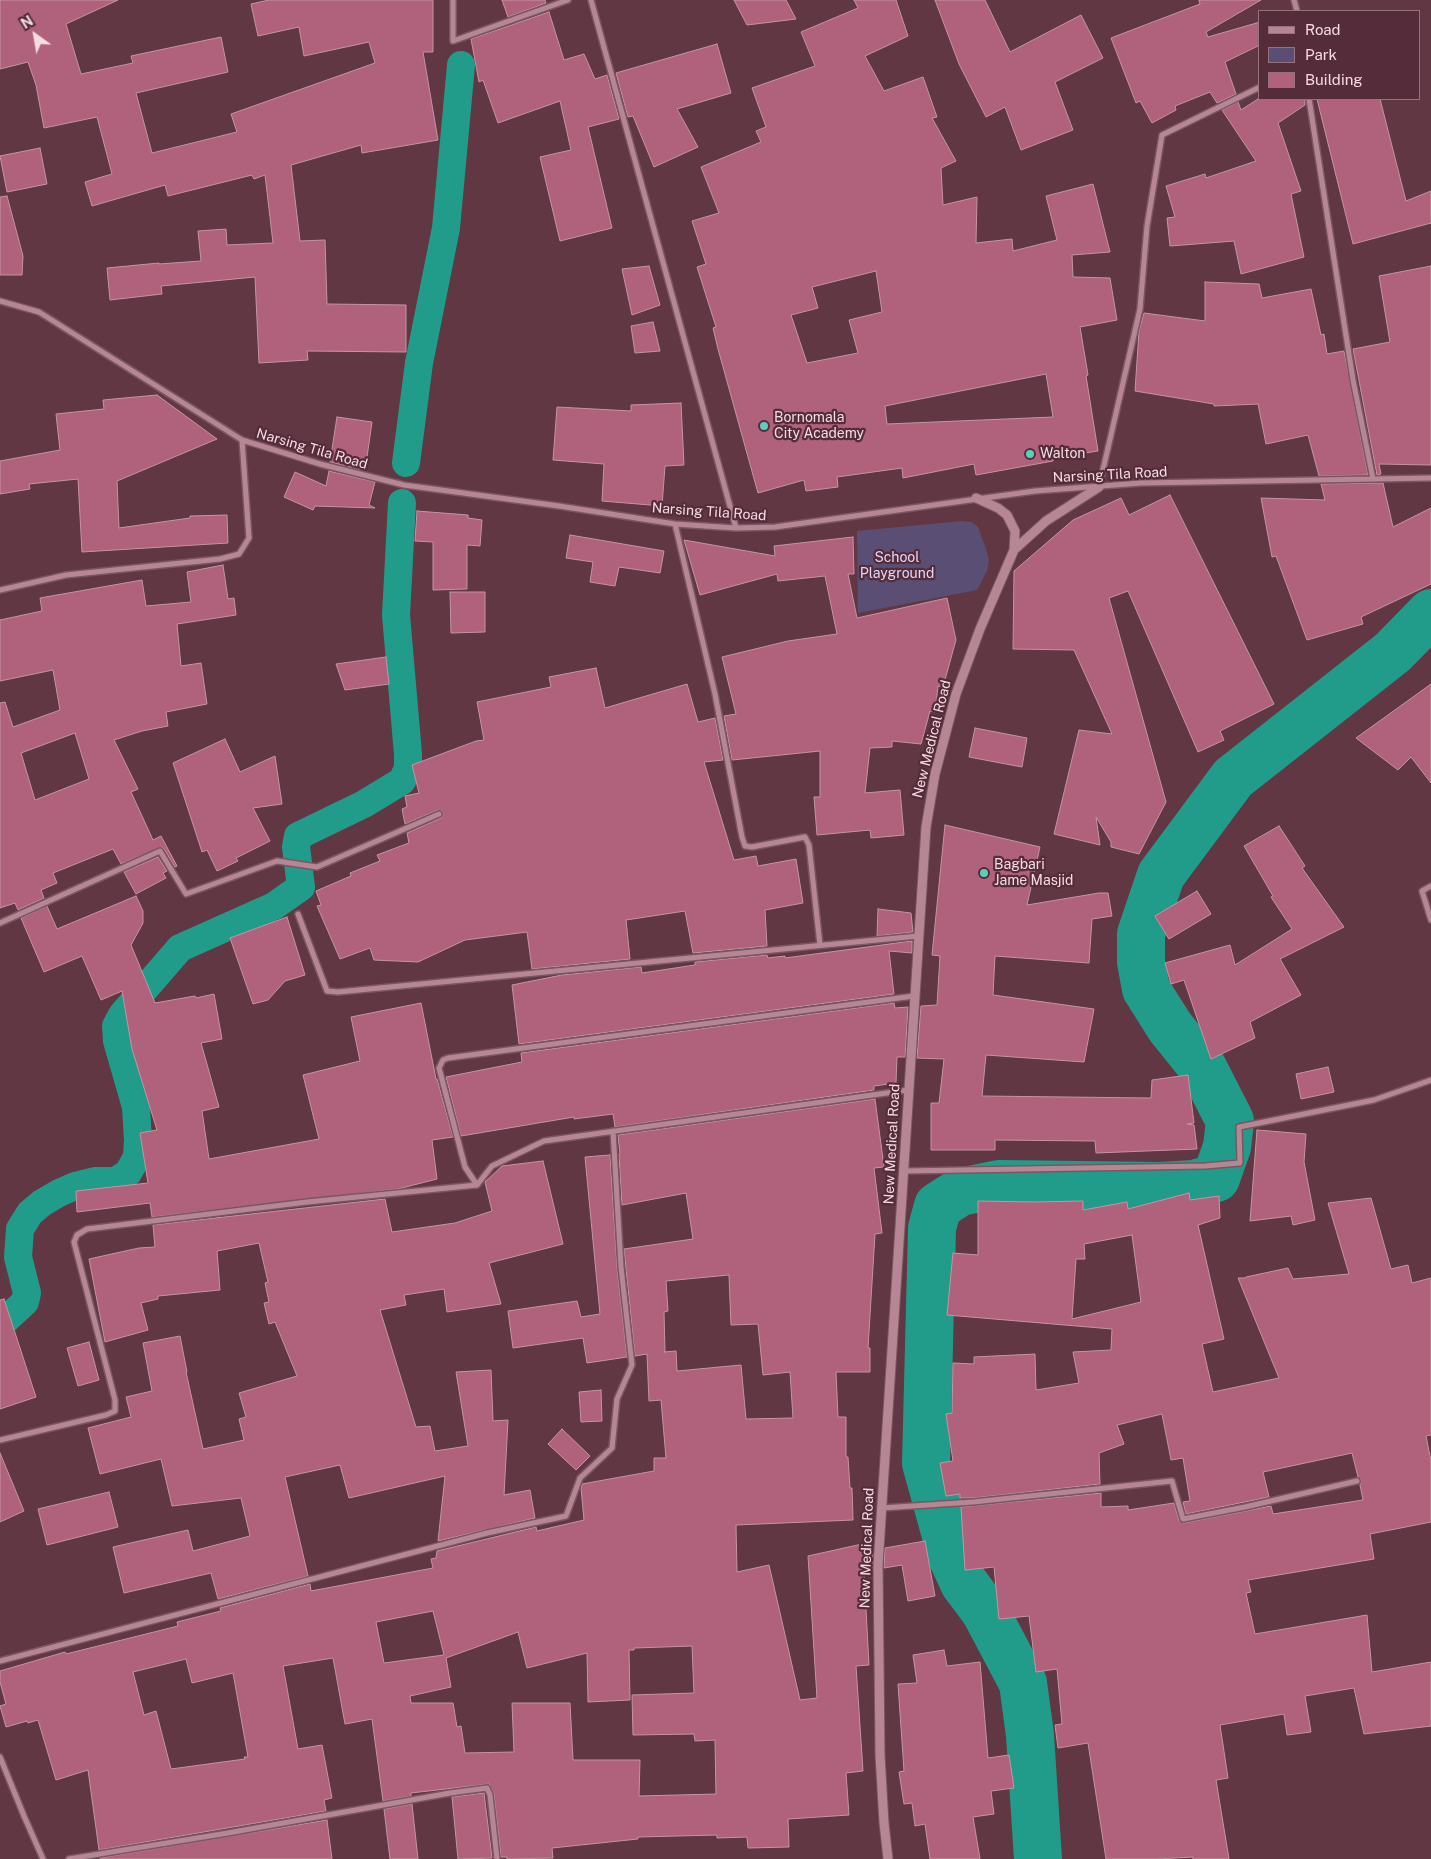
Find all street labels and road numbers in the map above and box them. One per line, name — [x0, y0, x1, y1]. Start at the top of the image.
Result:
street label: Narsing Tila Road — [254, 425, 370, 473]
street label: Narsing Tila Road — [1052, 464, 1168, 486]
street label: Narsing Tila Road — [651, 500, 767, 524]
street label: New Medical Road — [909, 678, 955, 800]
street label: New Medical Road — [880, 1083, 904, 1205]
street label: New Medical Road — [856, 1487, 878, 1609]

